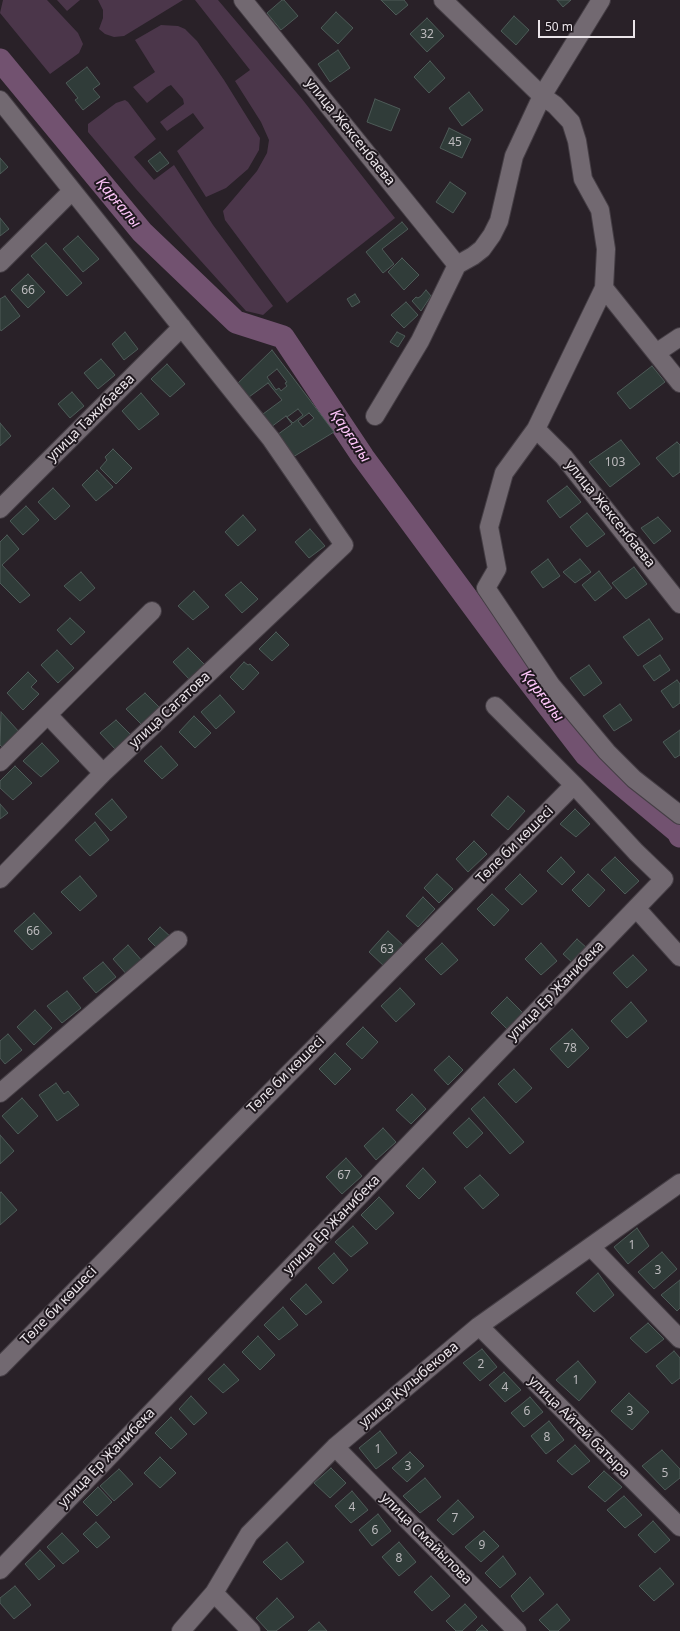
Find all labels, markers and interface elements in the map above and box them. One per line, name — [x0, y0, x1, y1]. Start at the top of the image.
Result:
scale bar — [540, 12, 637, 38]
text: 50 m — [545, 18, 573, 35]
house number: 32 — [420, 28, 434, 42]
street label: улица Жексенбаева — [302, 75, 398, 189]
house number: 45 — [448, 136, 462, 150]
water label: Қарғалы — [92, 174, 144, 232]
house number: 66 — [21, 284, 35, 298]
street label: улица Тажибаева — [44, 371, 138, 465]
water label: Қарғалы — [326, 406, 374, 466]
house number: 103 — [605, 456, 625, 470]
street label: улица Жексенбаева — [562, 457, 658, 571]
water label: Қарғалы — [517, 667, 567, 725]
street label: улица Сагатова — [126, 668, 214, 752]
street label: Төле би көшесі — [473, 803, 557, 887]
house number: 66 — [26, 925, 40, 939]
street label: улица Ер Жанибека — [504, 938, 608, 1044]
house number: 63 — [380, 943, 394, 957]
street label: Төле би көшесі — [244, 1033, 328, 1117]
house number: 78 — [563, 1042, 577, 1056]
house number: 67 — [337, 1169, 351, 1183]
street label: улица Ер Жанибека — [280, 1172, 384, 1278]
house number: 1 — [629, 1239, 635, 1253]
street label: Төле би көшесі — [17, 1263, 101, 1349]
house number: 3 — [655, 1264, 661, 1278]
street label: улица Кулыбекова — [356, 1339, 462, 1431]
house number: 2 — [478, 1358, 484, 1372]
street label: улица Айтей батыра — [525, 1373, 633, 1481]
house number: 1 — [573, 1374, 579, 1388]
house number: 4 — [502, 1381, 508, 1395]
street label: улица Ер Жанибека — [55, 1405, 159, 1511]
house number: 6 — [524, 1405, 530, 1419]
house number: 3 — [627, 1405, 633, 1419]
house number: 8 — [544, 1431, 550, 1445]
house number: 1 — [375, 1443, 381, 1457]
house number: 3 — [405, 1460, 411, 1474]
house number: 5 — [662, 1467, 668, 1481]
street label: улица Смайылова — [377, 1490, 475, 1588]
house number: 4 — [349, 1501, 355, 1515]
house number: 7 — [452, 1512, 458, 1526]
house number: 6 — [372, 1524, 378, 1538]
house number: 9 — [479, 1539, 485, 1553]
house number: 8 — [396, 1552, 402, 1566]

